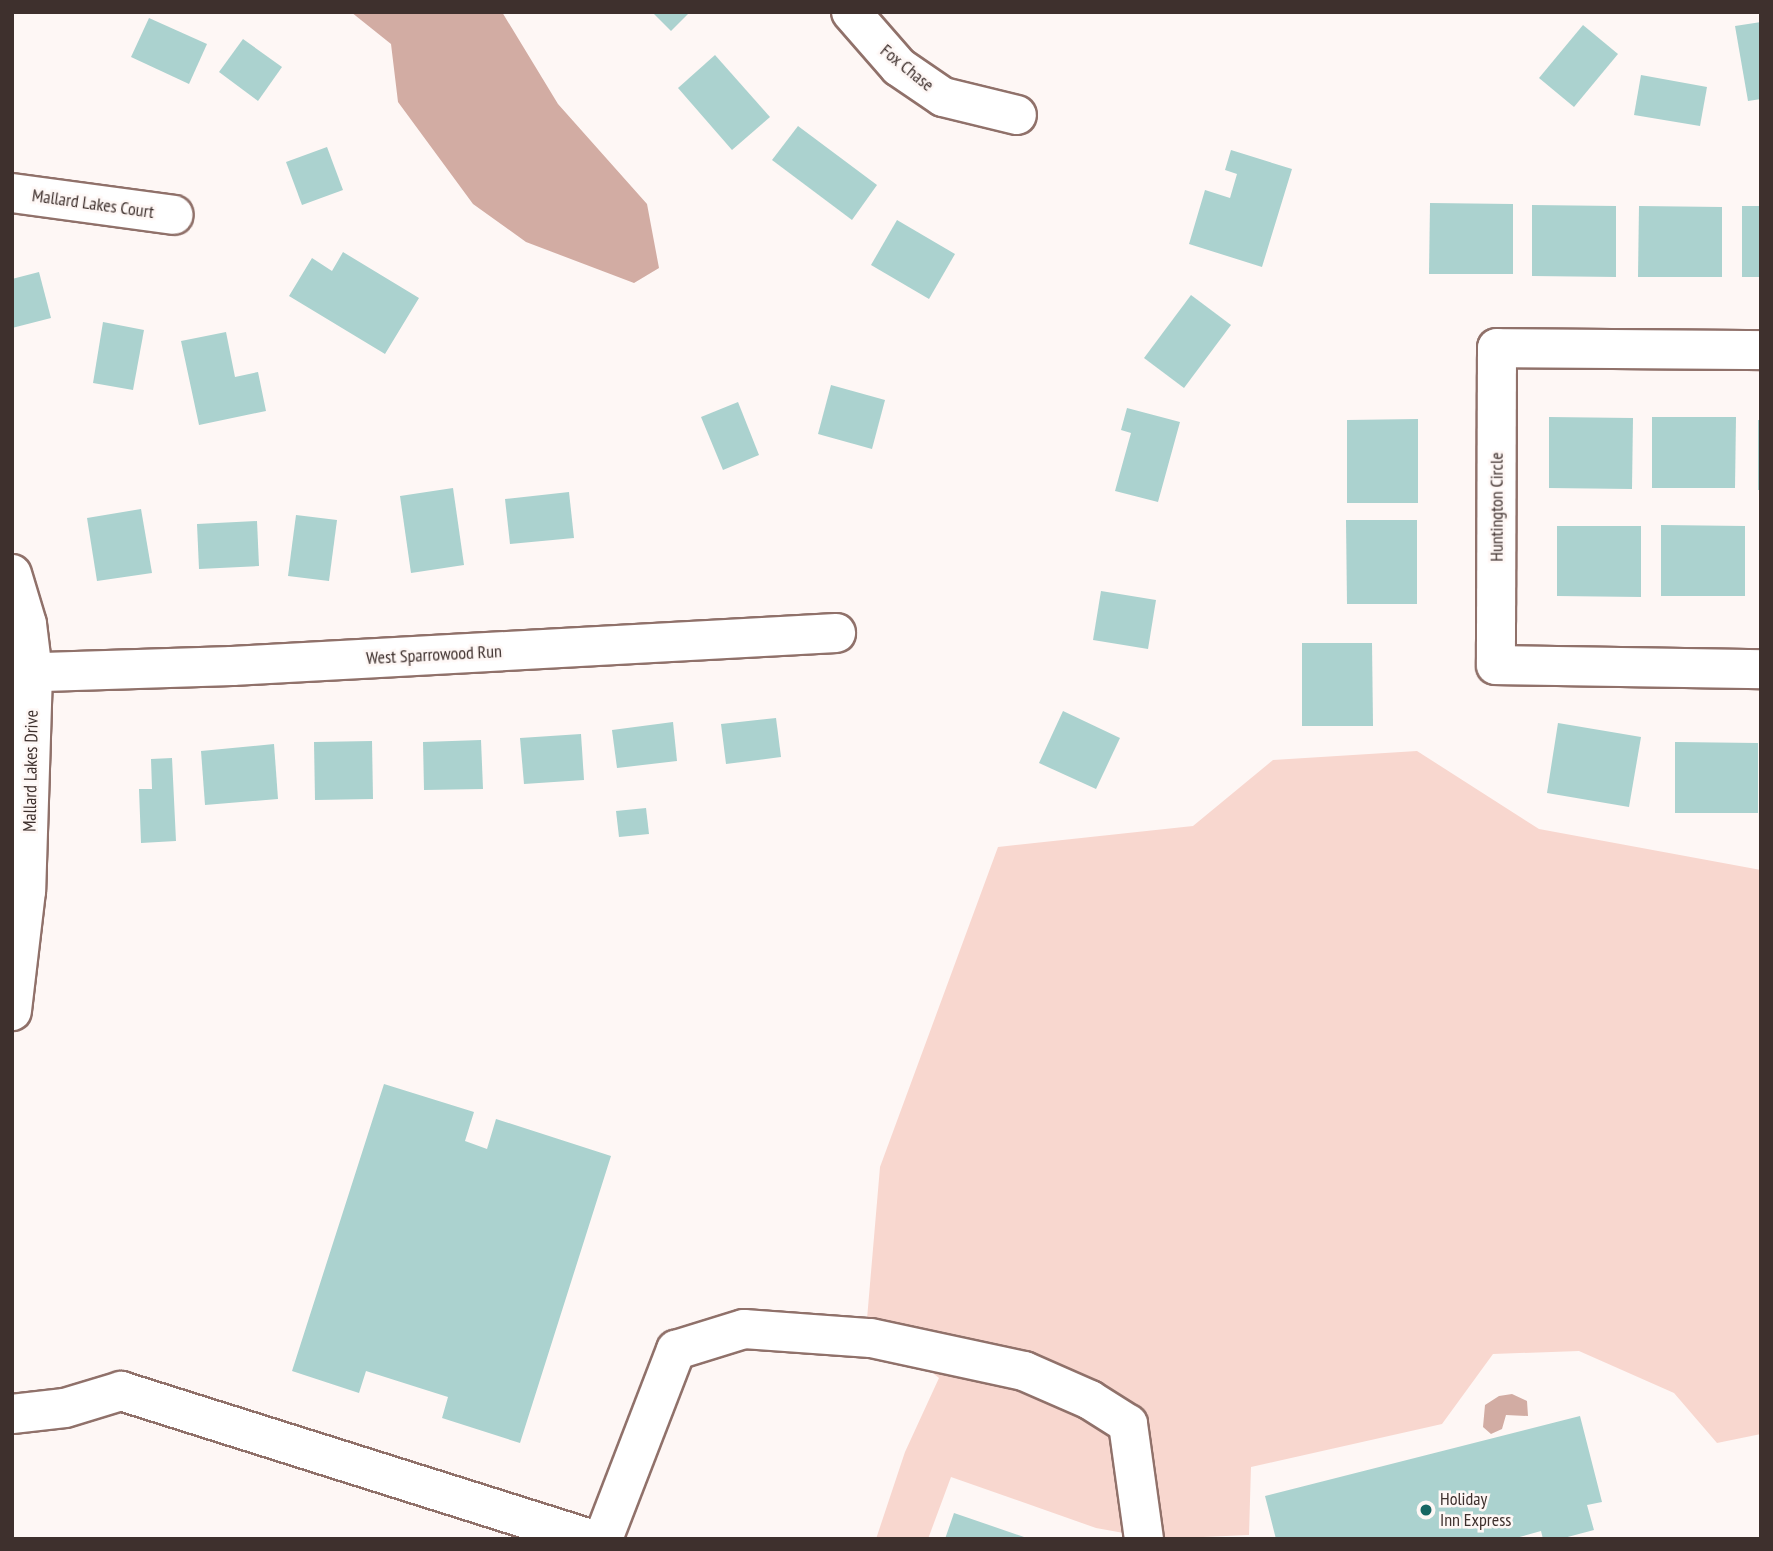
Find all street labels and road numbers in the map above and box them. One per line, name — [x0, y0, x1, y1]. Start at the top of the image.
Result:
street label: Fox Chase — [876, 40, 938, 96]
street label: Mallard Lakes Court — [31, 185, 155, 223]
street label: Huntington Circle — [1486, 452, 1508, 562]
street label: West Sparrowood Run — [366, 641, 502, 669]
street label: Mallard Lakes Drive — [19, 710, 43, 832]

